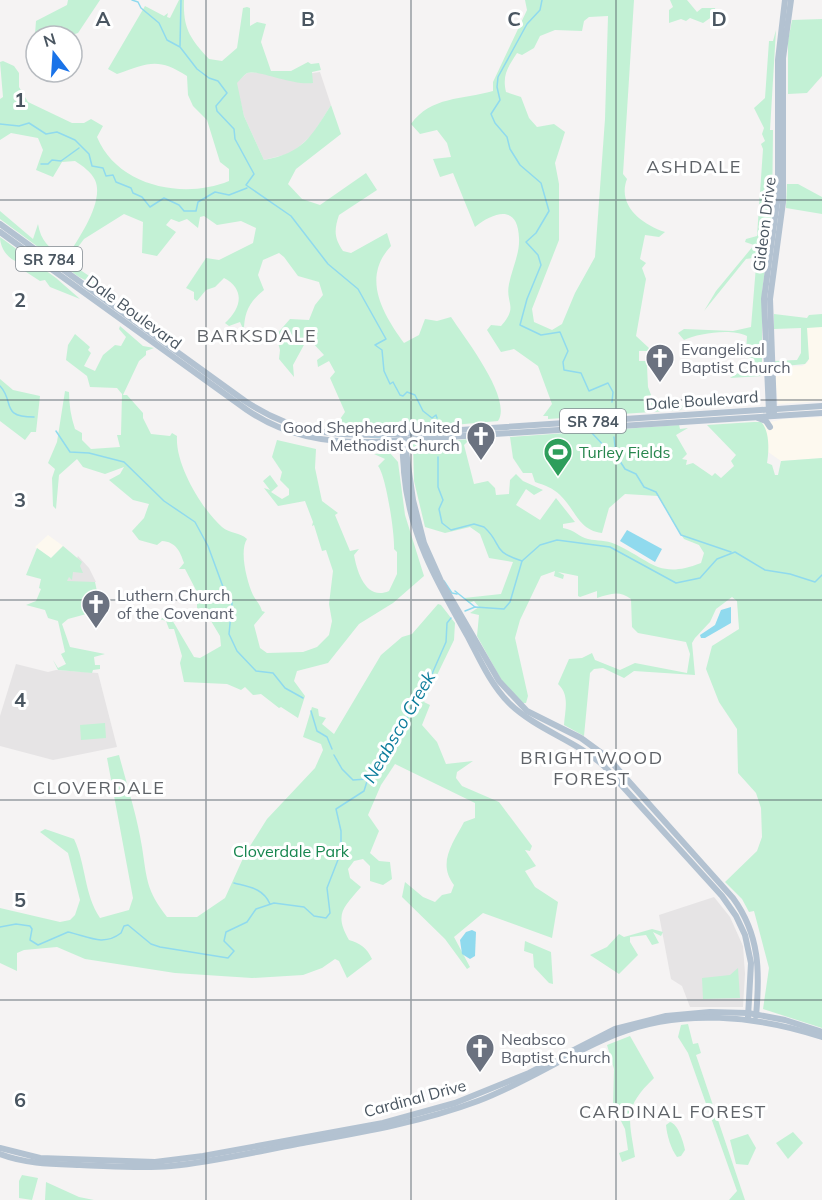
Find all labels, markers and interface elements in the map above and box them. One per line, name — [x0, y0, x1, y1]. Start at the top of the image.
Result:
text: A — [96, 6, 111, 31]
text: B — [301, 6, 315, 31]
text: C — [507, 6, 521, 31]
text: D — [711, 6, 727, 31]
north arrow — [24, 24, 84, 84]
text: N — [41, 28, 58, 51]
text: 1 — [14, 87, 26, 112]
district label: ASHDALE — [646, 155, 742, 178]
street label: Gideon Drive — [748, 176, 780, 272]
road number: SR 784 — [16, 247, 82, 271]
street label: Dale Boulevard — [82, 271, 186, 353]
text: 2 — [14, 287, 26, 312]
district label: BARKSDALE — [197, 324, 317, 347]
place label: Evangelical Baptist Church — [681, 339, 791, 377]
church icon: Evangelical Baptist Church — [644, 342, 676, 384]
street label: Dale Boulevard — [645, 386, 759, 414]
road number: SR 784 — [560, 409, 626, 433]
place label: Good Shepheard United Methodist Church — [283, 417, 460, 455]
church icon: Good Shepheard United Methodist Church — [465, 420, 497, 462]
sports icon: Turley Fields — [542, 436, 574, 478]
place label: Turley Fields — [579, 442, 671, 462]
text: 3 — [14, 487, 26, 512]
place label: Luthern Church of the Covenant — [117, 585, 234, 623]
church icon: Luthern Church of the Covenant — [80, 588, 112, 630]
water label: Neabsco Creek — [358, 666, 441, 787]
text: 4 — [14, 687, 26, 712]
district label: BRIGHTWOOD FOREST — [520, 746, 664, 790]
district label: CLOVERDALE — [33, 776, 165, 799]
park label: Cloverdale Park — [233, 841, 350, 861]
text: 5 — [14, 887, 26, 912]
place label: Neabsco Baptist Church — [501, 1029, 611, 1067]
church icon: Neabsco Baptist Church — [464, 1032, 496, 1074]
street label: Cardinal Drive — [362, 1075, 468, 1121]
text: 6 — [14, 1087, 26, 1112]
district label: CARDINAL FOREST — [579, 1100, 767, 1123]

